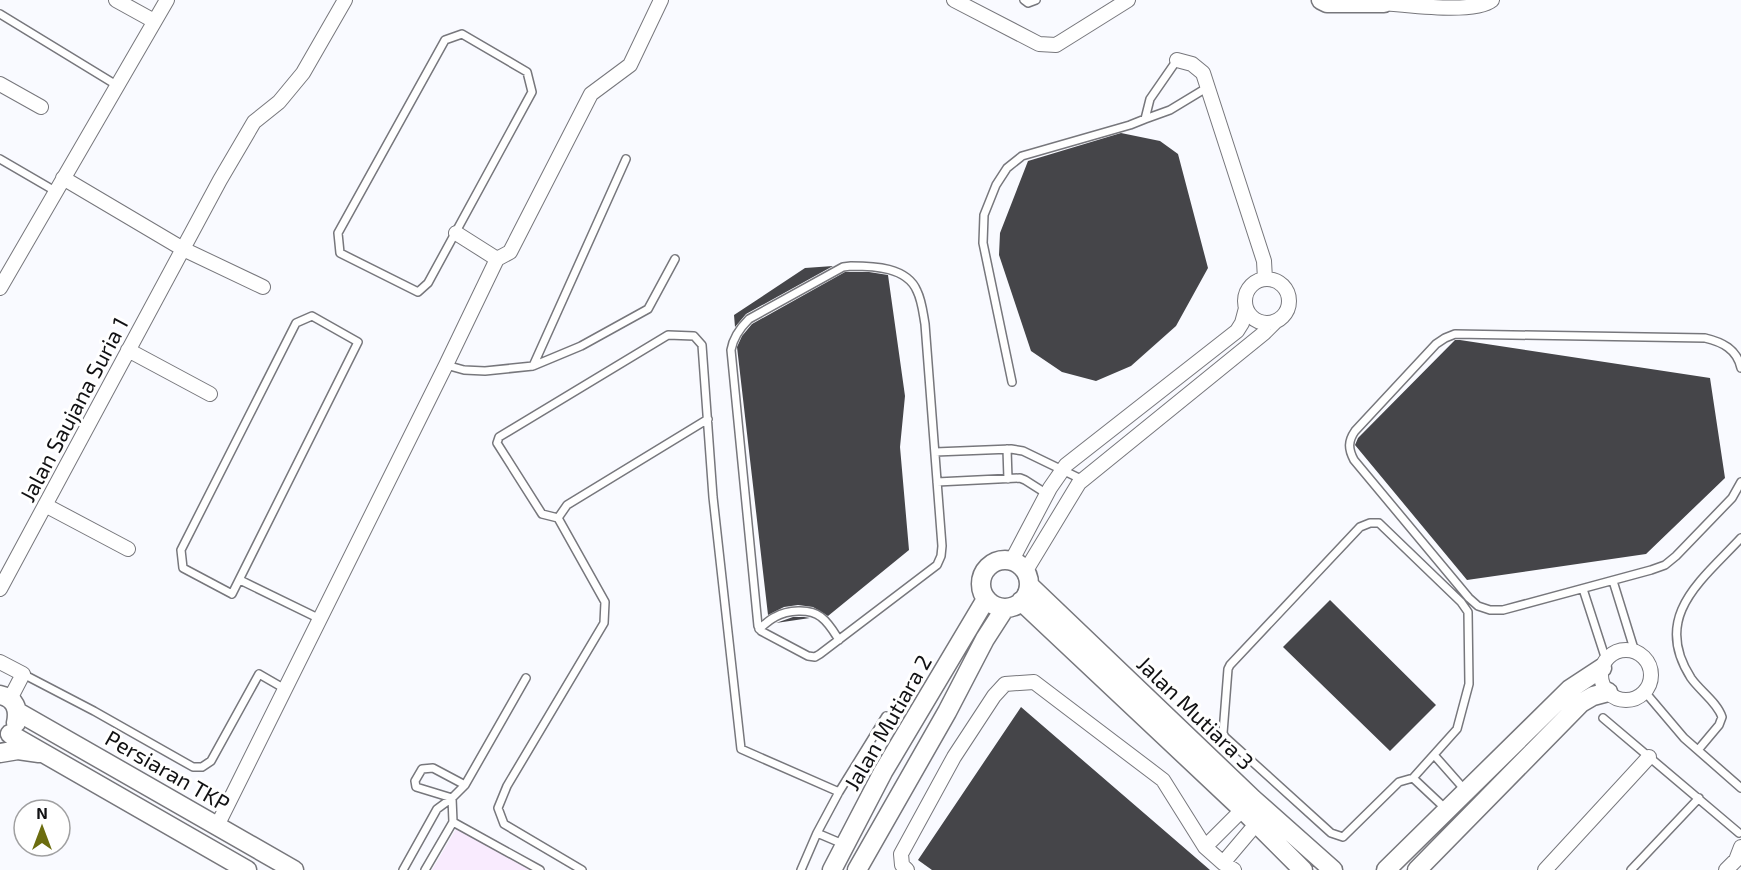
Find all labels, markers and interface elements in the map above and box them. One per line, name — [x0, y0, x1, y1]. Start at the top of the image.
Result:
street label: Jalan Saujana Suria 1 — [13, 312, 134, 506]
street label: Jalan Mutiara 2 — [838, 650, 936, 794]
street label: Jalan Mutiara 3 — [1132, 650, 1260, 774]
street label: Persiaran TKP — [101, 724, 235, 816]
north arrow — [12, 798, 72, 858]
text: N — [36, 803, 48, 822]

